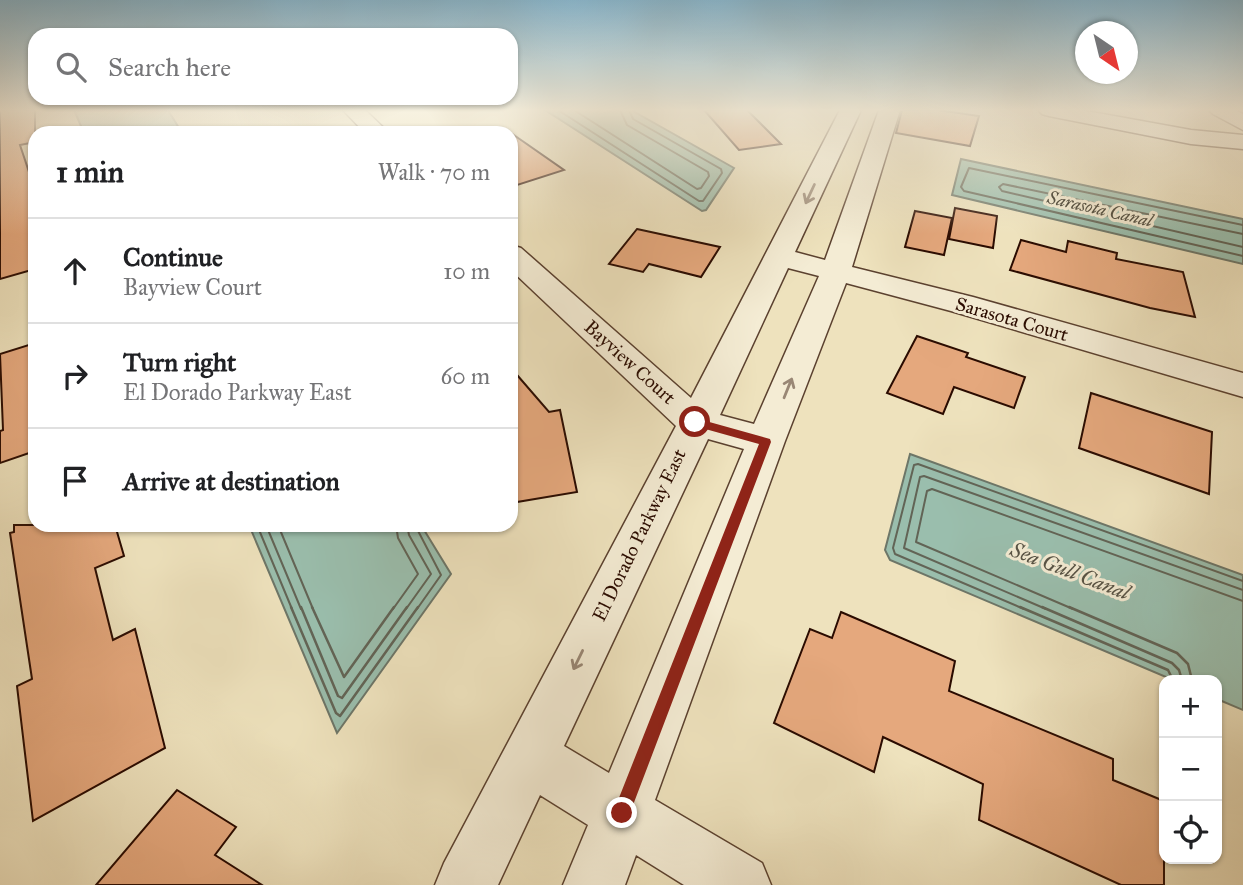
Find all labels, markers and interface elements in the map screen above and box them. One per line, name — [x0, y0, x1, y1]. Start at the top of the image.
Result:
north arrow — [1075, 21, 1138, 84]
search box — [28, 28, 518, 105]
icon: search — [52, 48, 90, 86]
text: Search here — [108, 51, 231, 83]
text: 1 min — [56, 154, 124, 190]
text: Walk · 70 m — [378, 158, 490, 186]
one-way arrow — [803, 183, 816, 204]
water label: Sarasota Canal — [1044, 186, 1157, 232]
text: Continue — [123, 241, 223, 273]
icon: ahead — [56, 252, 94, 290]
text: 10 m — [443, 257, 490, 285]
text: Bayview Court — [123, 273, 262, 301]
street label: Sarasota Court — [953, 292, 1071, 346]
street label: Bayview Court — [580, 315, 681, 409]
text: Turn right — [123, 346, 236, 378]
icon: right — [56, 357, 94, 395]
text: 60 m — [441, 362, 490, 390]
one-way arrow — [782, 377, 795, 399]
text: El Dorado Parkway East — [123, 378, 352, 406]
route start — [679, 406, 710, 437]
street label: El Dorado Parkway East — [587, 445, 691, 625]
icon: arrive — [56, 462, 94, 500]
text: Arrive at destination — [123, 465, 340, 497]
water label: Sea Gull Canal — [1006, 536, 1136, 607]
one-way arrow — [570, 649, 584, 670]
map controls — [1159, 675, 1222, 864]
button: + — [1159, 675, 1222, 738]
button: − — [1159, 738, 1222, 801]
route end — [606, 797, 637, 828]
button: locate — [1159, 801, 1222, 864]

